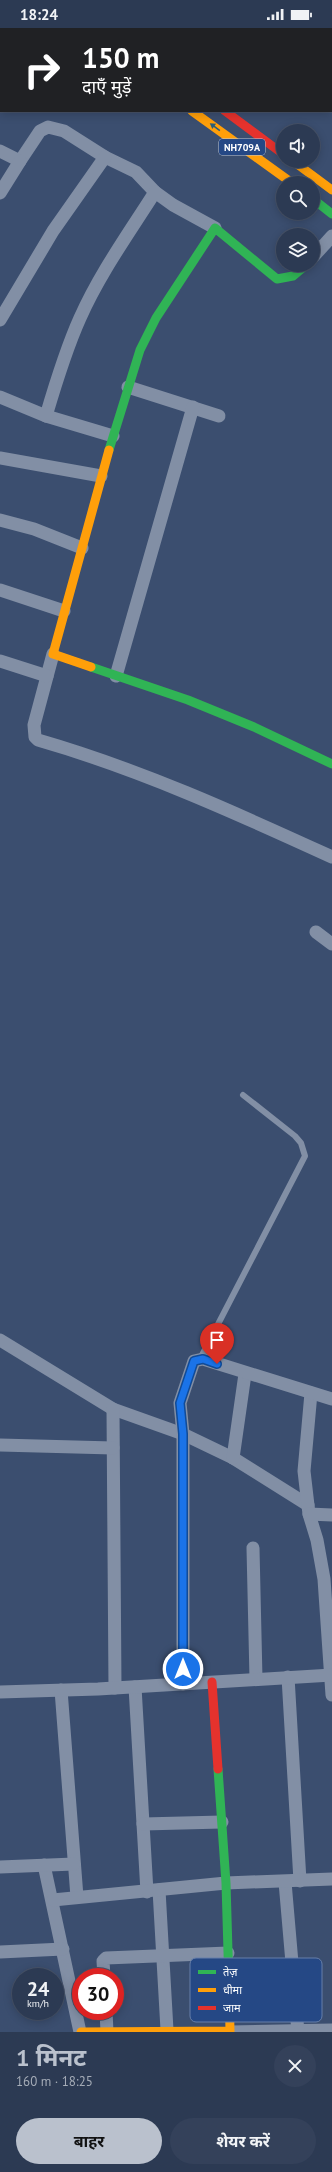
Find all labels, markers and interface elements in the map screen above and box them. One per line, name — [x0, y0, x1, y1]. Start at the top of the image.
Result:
text: 18:24 — [20, 5, 58, 24]
text: 150 m — [82, 39, 159, 76]
icon: right — [16, 44, 68, 96]
text: दाएँ मुड़ें — [82, 75, 131, 98]
one-way arrow — [209, 123, 220, 132]
map controls — [276, 124, 320, 272]
button: sound — [276, 124, 320, 168]
road number: NH709A — [219, 139, 265, 155]
button: search — [276, 176, 320, 220]
button: layers — [276, 228, 320, 272]
pin — [200, 1323, 234, 1364]
icon: arrive — [206, 1329, 228, 1351]
position arrow — [162, 1648, 204, 1690]
legend — [190, 1958, 322, 2022]
text: तेज़ — [223, 1965, 238, 1979]
speed limit sign: 30 — [72, 1968, 124, 2020]
text: 24 — [27, 1976, 49, 2002]
text: धीमा — [223, 1983, 242, 1997]
text: km/h — [27, 1997, 49, 2010]
text: जाम — [223, 2001, 241, 2015]
text: 1 मिनट — [16, 2042, 86, 2073]
button: close — [274, 2045, 316, 2087]
text: 160 m · 18:25 — [16, 2073, 93, 2090]
button: बाहर — [16, 2118, 162, 2164]
button: शेयर करें — [170, 2118, 316, 2164]

